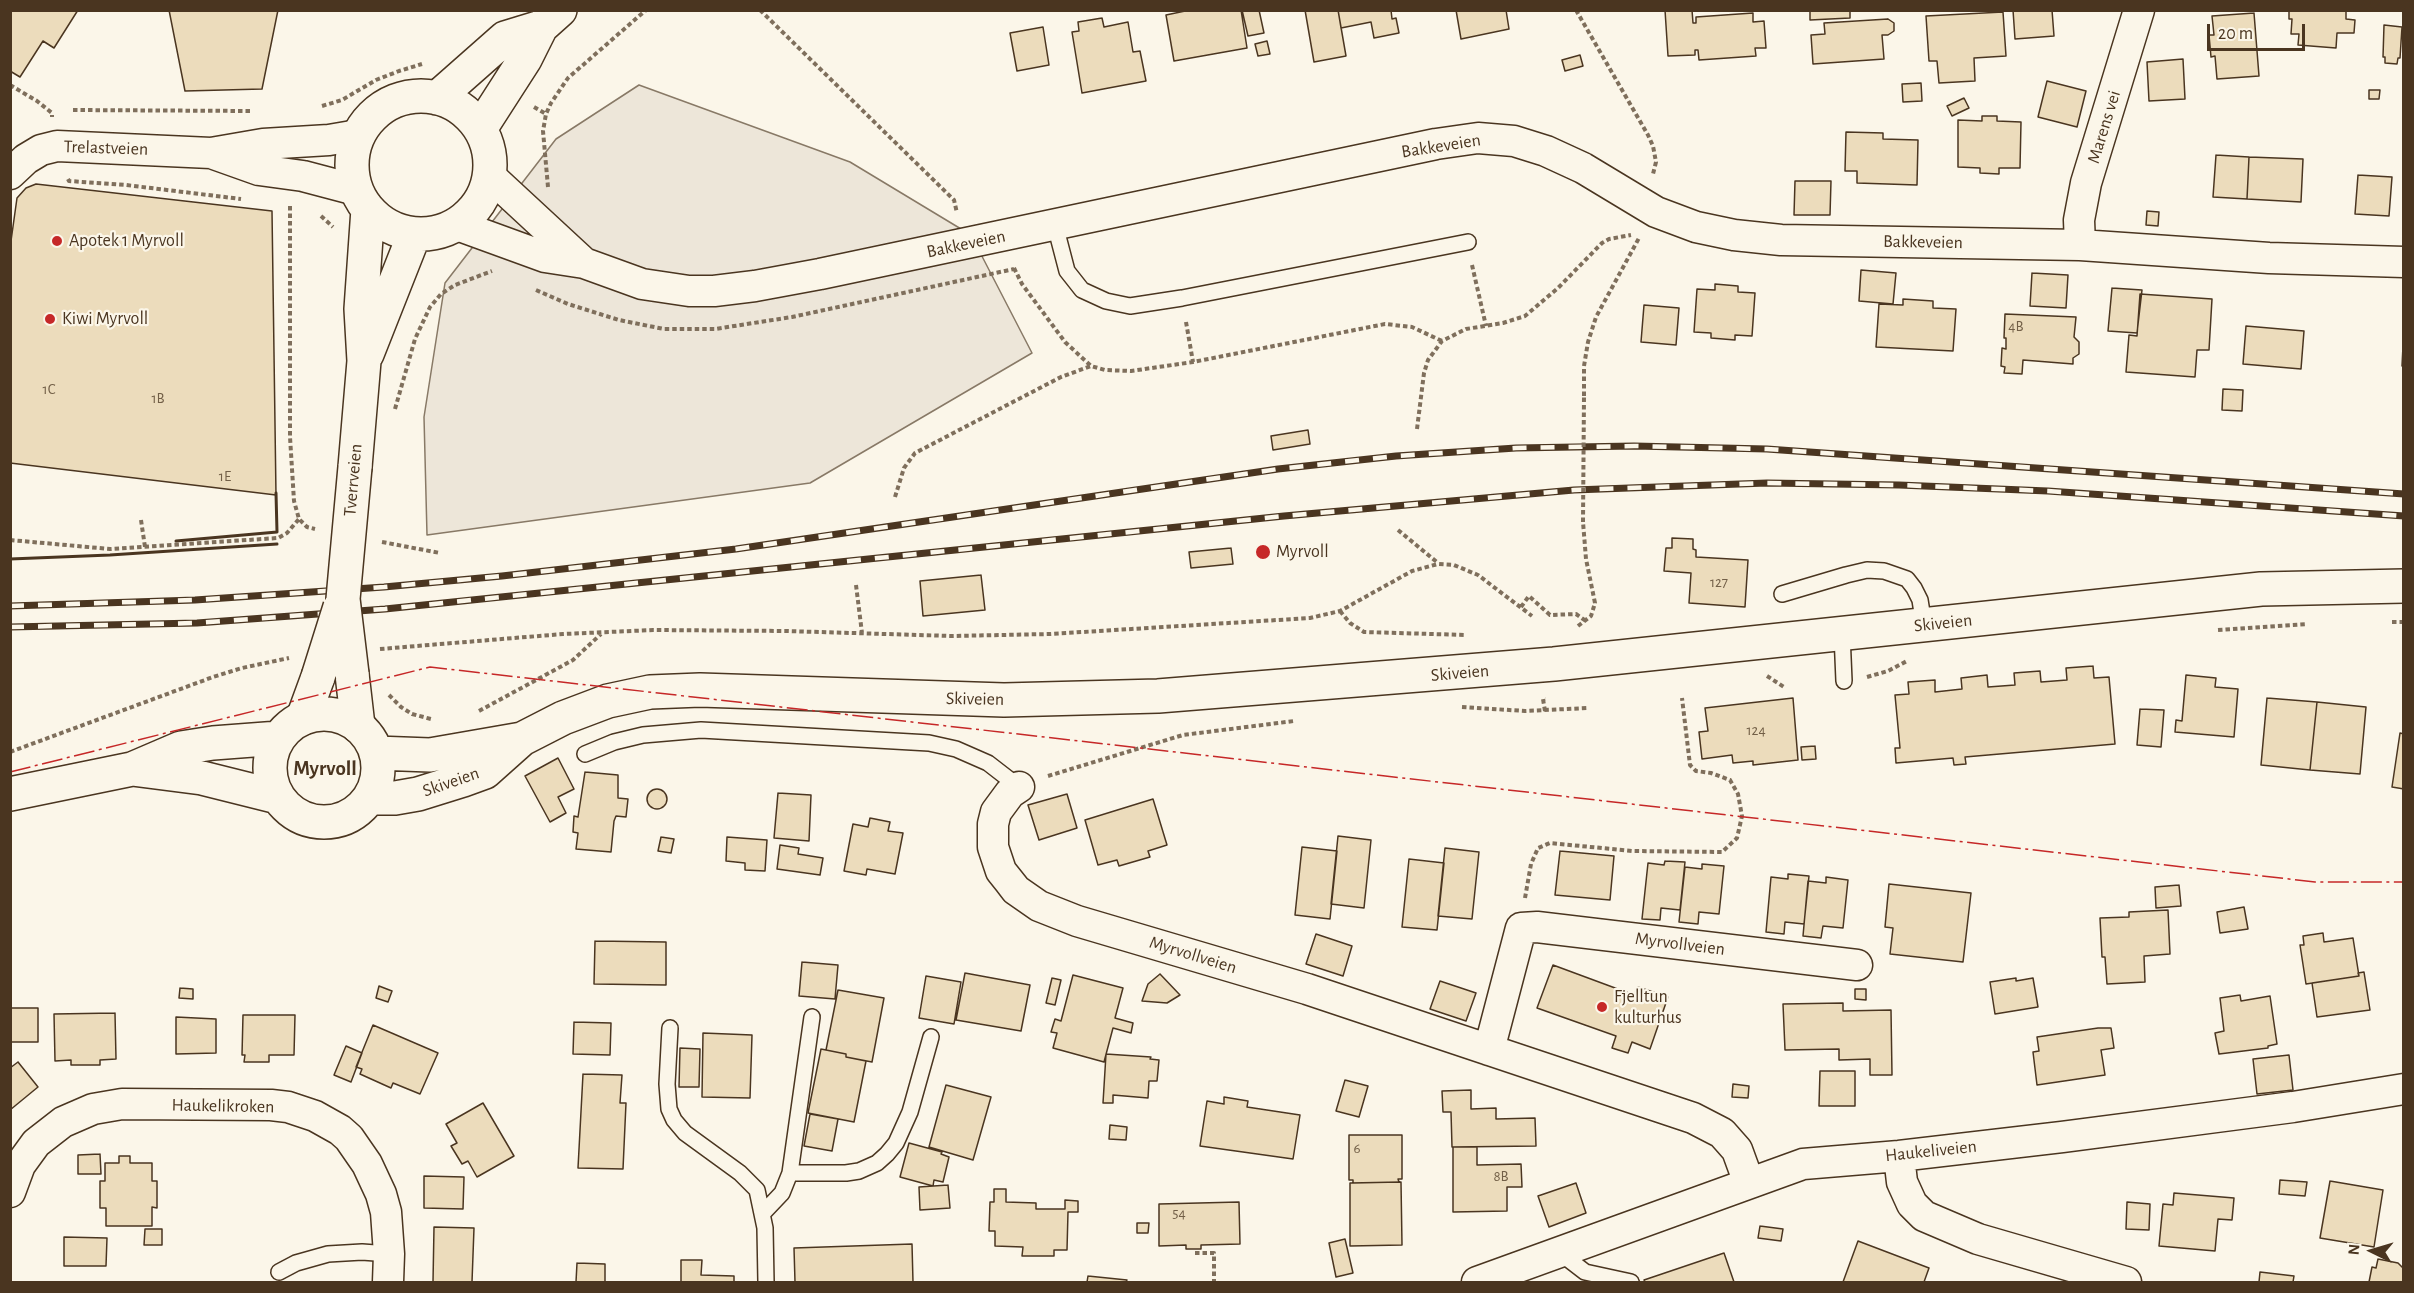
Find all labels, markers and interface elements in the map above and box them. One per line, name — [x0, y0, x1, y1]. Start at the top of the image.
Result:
scale bar — [2210, 12, 2308, 50]
text: 20 m — [2218, 25, 2253, 43]
street label: Marens vei — [2083, 88, 2125, 166]
street label: Bakkeveien — [1400, 129, 1482, 163]
street label: Trelastveien — [63, 136, 149, 160]
street label: Bakkeveien — [925, 225, 1007, 263]
place label: Apotek 1 Myrvoll — [69, 230, 184, 252]
street label: Bakkeveien — [1883, 231, 1963, 253]
marker: Apotek 1 Myrvoll — [50, 234, 64, 248]
place label: Kiwi Myrvoll — [62, 308, 148, 330]
marker: Kiwi Myrvoll — [43, 312, 57, 326]
house number: 4B — [2008, 317, 2024, 335]
house number: 1C — [43, 380, 55, 398]
house number: 1B — [151, 389, 165, 407]
street label: Tverrveien — [339, 443, 367, 517]
house number: 1E — [219, 467, 231, 485]
place label: Myrvoll — [1276, 541, 1329, 563]
marker: Myrvoll — [1254, 543, 1272, 561]
house number: 127 — [1710, 573, 1728, 591]
street label: Skiveien — [1913, 609, 1973, 637]
street label: Skiveien — [1430, 660, 1490, 686]
street label: Skiveien — [946, 688, 1004, 710]
house number: 124 — [1746, 721, 1766, 739]
district label: Myrvoll — [293, 756, 357, 782]
street label: Skiveien — [420, 762, 482, 802]
street label: Myrvollveien — [1634, 928, 1726, 960]
street label: Myrvollveien — [1147, 931, 1239, 979]
place label: Fjelltun kulturhus — [1614, 986, 1682, 1028]
marker: Fjelltun kulturhus — [1595, 1000, 1609, 1014]
street label: Haukelikroken — [171, 1094, 275, 1118]
street label: Haukeliveien — [1884, 1135, 1978, 1167]
house number: 6 — [1353, 1139, 1361, 1157]
house number: 8B — [1493, 1167, 1509, 1185]
house number: 54 — [1172, 1204, 1186, 1222]
north arrow — [2342, 1221, 2402, 1281]
text: N — [2346, 1243, 2363, 1256]

